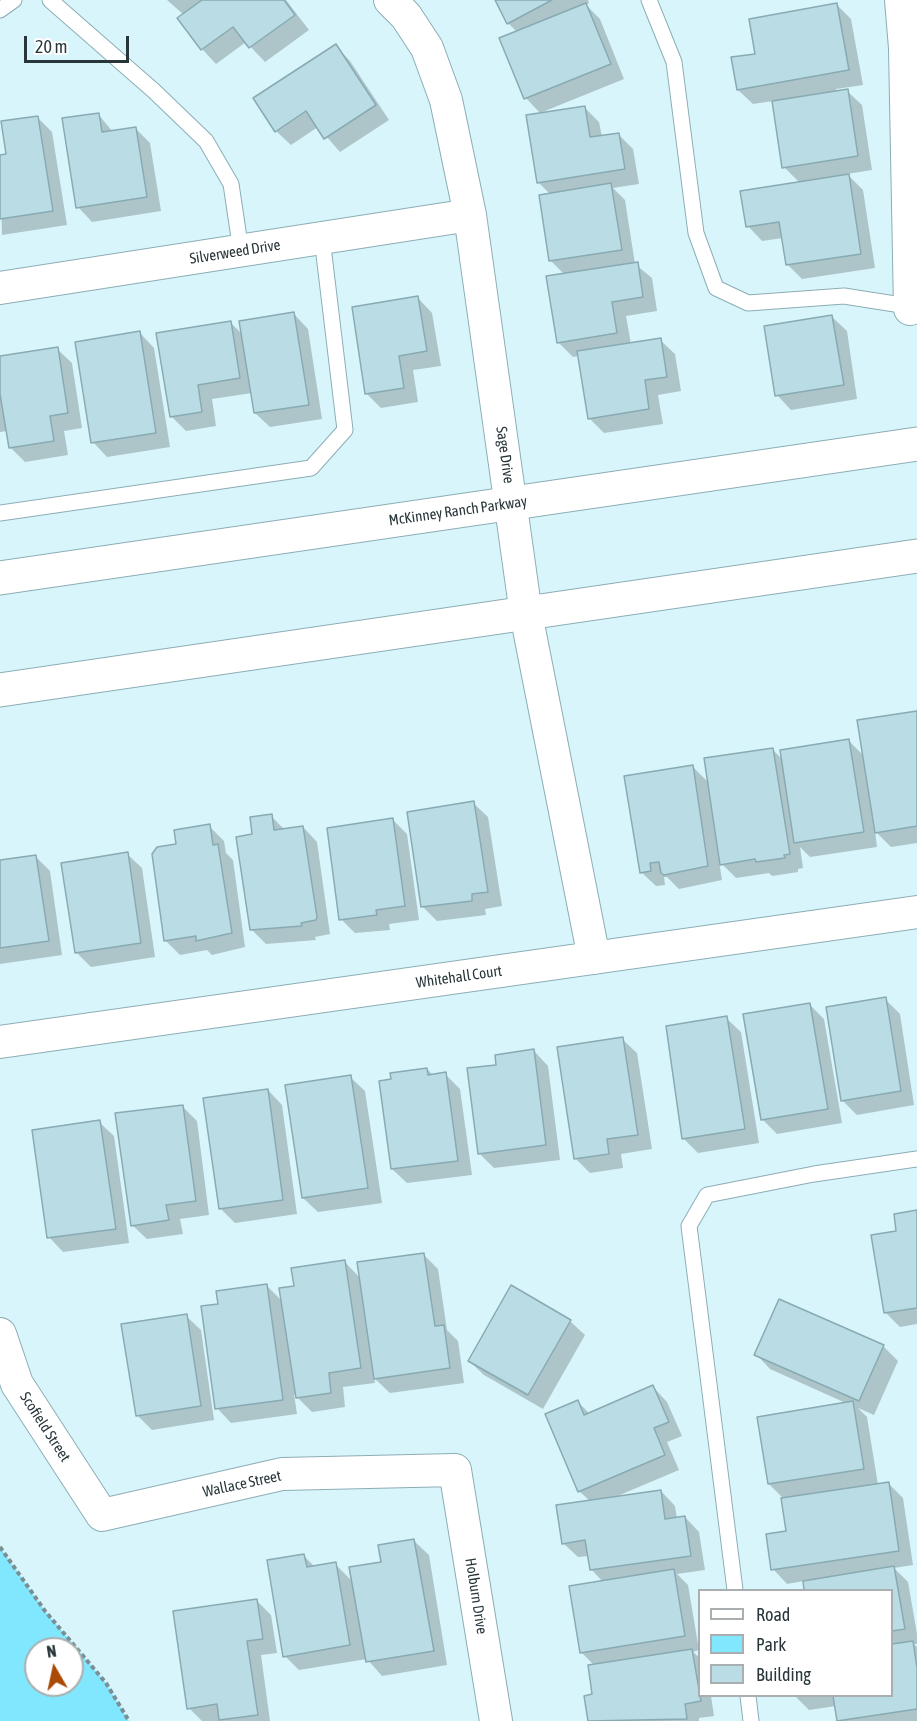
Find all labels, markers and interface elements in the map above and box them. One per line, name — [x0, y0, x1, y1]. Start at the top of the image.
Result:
scale bar — [27, 24, 132, 62]
text: 20 m — [35, 36, 67, 57]
street label: Silverweed Drive — [188, 236, 282, 268]
street label: Sage Drive — [492, 425, 518, 485]
street label: McKinney Ranch Parkway — [388, 492, 528, 530]
street label: Whitehall Court — [415, 962, 503, 992]
street label: Scofield Street — [16, 1389, 74, 1465]
street label: Wallace Street — [201, 1467, 283, 1501]
street label: Holburn Drive — [461, 1557, 491, 1635]
legend — [698, 1589, 893, 1697]
text: Road — [756, 1604, 790, 1625]
text: Park — [756, 1634, 786, 1655]
north arrow — [24, 1637, 84, 1697]
text: N — [45, 1642, 58, 1661]
text: Building — [756, 1664, 811, 1685]

